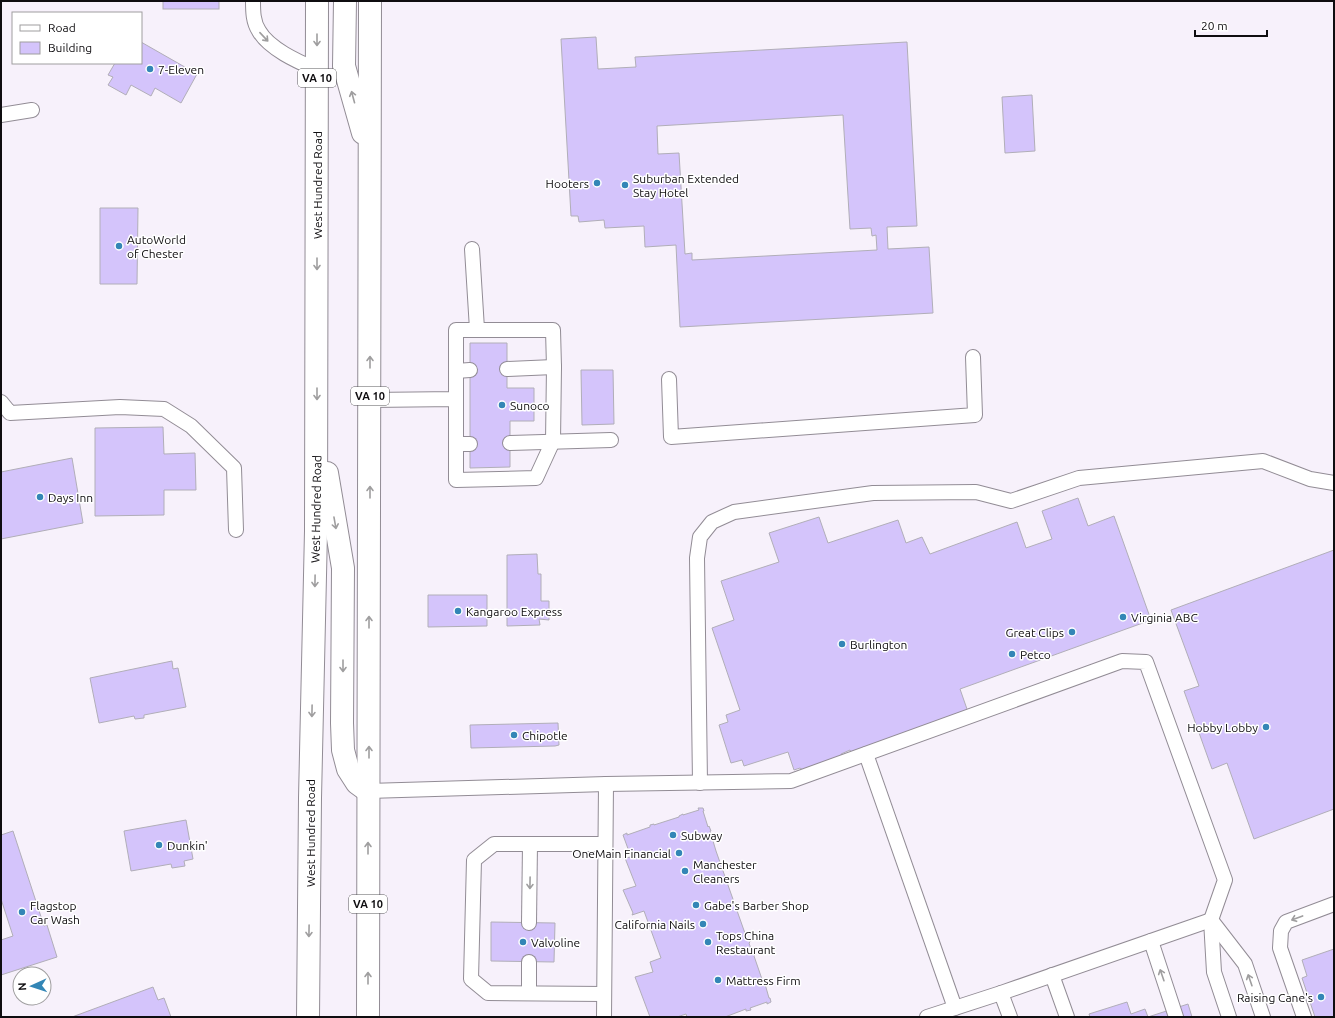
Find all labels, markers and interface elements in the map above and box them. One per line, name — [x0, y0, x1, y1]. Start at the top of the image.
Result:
legend — [12, 12, 142, 64]
scale bar — [1195, 12, 1267, 38]
text: 20 m — [1201, 19, 1228, 32]
text: Road — [48, 21, 76, 34]
one-way arrow — [259, 32, 269, 42]
one-way arrow — [313, 33, 321, 46]
text: Building — [48, 41, 92, 54]
place label: 7-Eleven — [158, 63, 204, 76]
marker: 7-Eleven — [145, 64, 155, 74]
road number: VA 10 — [298, 69, 336, 87]
one-way arrow — [349, 90, 356, 103]
street label: West Hundred Road — [311, 131, 324, 239]
place label: Suburban Extended Stay Hotel — [633, 172, 739, 199]
place label: Hooters — [546, 177, 589, 190]
marker: Hooters — [592, 178, 602, 188]
marker: Suburban Extended Stay Hotel — [620, 180, 630, 190]
place label: AutoWorld of Chester — [127, 233, 186, 260]
marker: AutoWorld of Chester — [114, 241, 124, 251]
one-way arrow — [313, 257, 321, 270]
one-way arrow — [366, 356, 374, 369]
one-way arrow — [313, 387, 321, 400]
road number: VA 10 — [351, 387, 389, 405]
place label: Sunoco — [510, 399, 550, 412]
marker: Sunoco — [497, 400, 507, 410]
street label: West Hundred Road — [309, 455, 323, 563]
one-way arrow — [366, 486, 374, 499]
place label: Days Inn — [48, 491, 93, 504]
marker: Days Inn — [35, 492, 45, 502]
one-way arrow — [332, 516, 340, 529]
one-way arrow — [311, 574, 319, 587]
place label: Kangaroo Express — [466, 605, 562, 618]
marker: Kangaroo Express — [453, 606, 463, 616]
place label: Virginia ABC — [1131, 611, 1198, 624]
marker: Virginia ABC — [1118, 612, 1128, 622]
one-way arrow — [365, 616, 373, 629]
place label: Great Clips — [1006, 626, 1064, 639]
marker: Great Clips — [1067, 627, 1077, 637]
place label: Burlington — [850, 638, 907, 651]
marker: Burlington — [837, 639, 847, 649]
place label: Petco — [1020, 648, 1051, 661]
marker: Petco — [1007, 649, 1017, 659]
one-way arrow — [339, 659, 347, 672]
one-way arrow — [308, 704, 316, 717]
place label: Hobby Lobby — [1187, 721, 1258, 734]
marker: Hobby Lobby — [1261, 722, 1271, 732]
place label: Chipotle — [522, 729, 568, 742]
marker: Chipotle — [509, 730, 519, 740]
one-way arrow — [365, 746, 373, 759]
street label: West Hundred Road — [304, 779, 317, 887]
place label: Subway — [681, 829, 723, 842]
marker: Subway — [668, 830, 678, 840]
place label: Dunkin' — [167, 839, 208, 852]
marker: Dunkin' — [154, 840, 164, 850]
one-way arrow — [364, 842, 372, 855]
place label: OneMain Financial — [572, 847, 671, 860]
marker: OneMain Financial — [674, 848, 684, 858]
place label: Manchester Cleaners — [693, 858, 757, 885]
marker: Manchester Cleaners — [680, 866, 690, 876]
one-way arrow — [526, 876, 534, 889]
road number: VA 10 — [349, 895, 387, 913]
place label: Flagstop Car Wash — [30, 899, 80, 926]
place label: Gabe's Barber Shop — [704, 899, 809, 912]
marker: Gabe's Barber Shop — [691, 900, 701, 910]
marker: Flagstop Car Wash — [17, 907, 27, 917]
one-way arrow — [1292, 914, 1304, 922]
place label: California Nails — [615, 918, 695, 931]
marker: California Nails — [698, 919, 708, 929]
one-way arrow — [305, 924, 313, 937]
place label: Tops China Restaurant — [716, 929, 776, 956]
place label: Valvoline — [531, 936, 580, 949]
marker: Valvoline — [518, 937, 528, 947]
marker: Tops China Restaurant — [703, 937, 713, 947]
north arrow — [12, 966, 52, 1006]
one-way arrow — [1158, 968, 1165, 981]
one-way arrow — [364, 972, 372, 985]
place label: Mattress Firm — [726, 974, 801, 987]
marker: Mattress Firm — [713, 975, 723, 985]
one-way arrow — [1246, 975, 1254, 987]
text: N — [16, 982, 28, 991]
place label: Raising Cane's — [1237, 991, 1313, 1004]
marker: Raising Cane's — [1316, 992, 1326, 1002]

